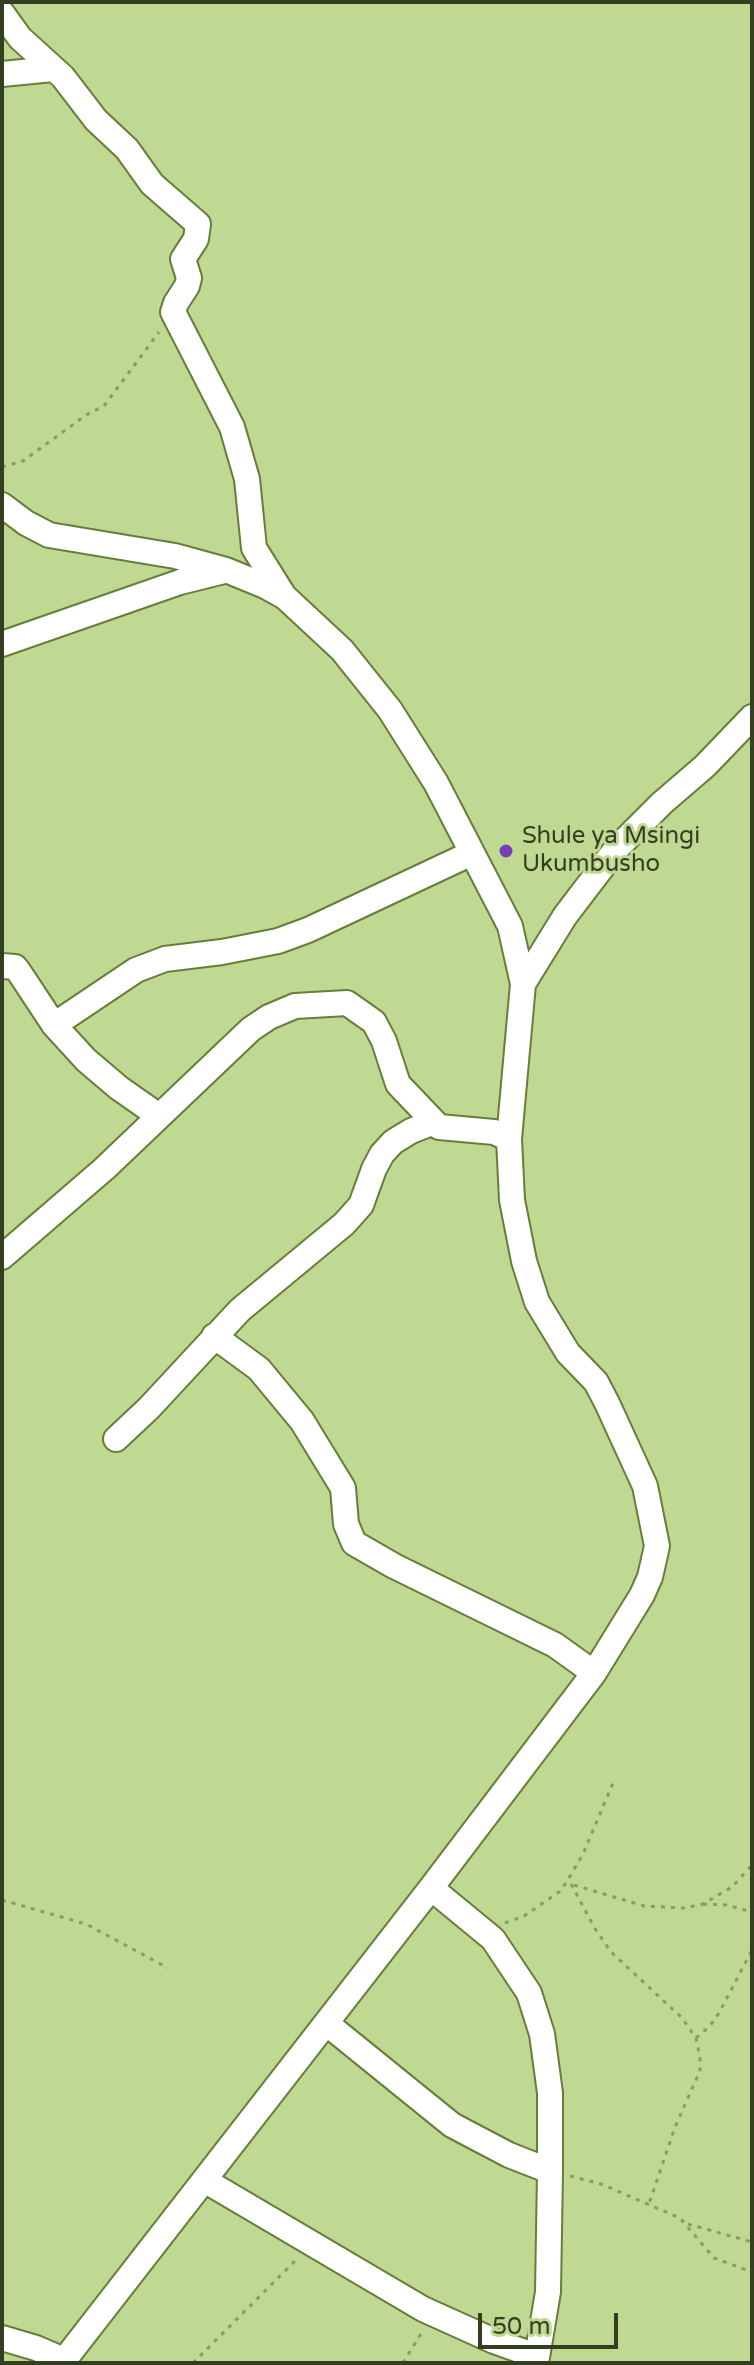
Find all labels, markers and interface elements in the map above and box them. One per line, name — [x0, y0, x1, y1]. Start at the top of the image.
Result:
place label: Shule ya Msingi Ukumbusho — [522, 823, 700, 879]
marker: Shule ya Msingi Ukumbusho — [497, 842, 515, 860]
scale bar — [482, 2297, 622, 2347]
text: 50 m — [492, 2312, 550, 2341]

